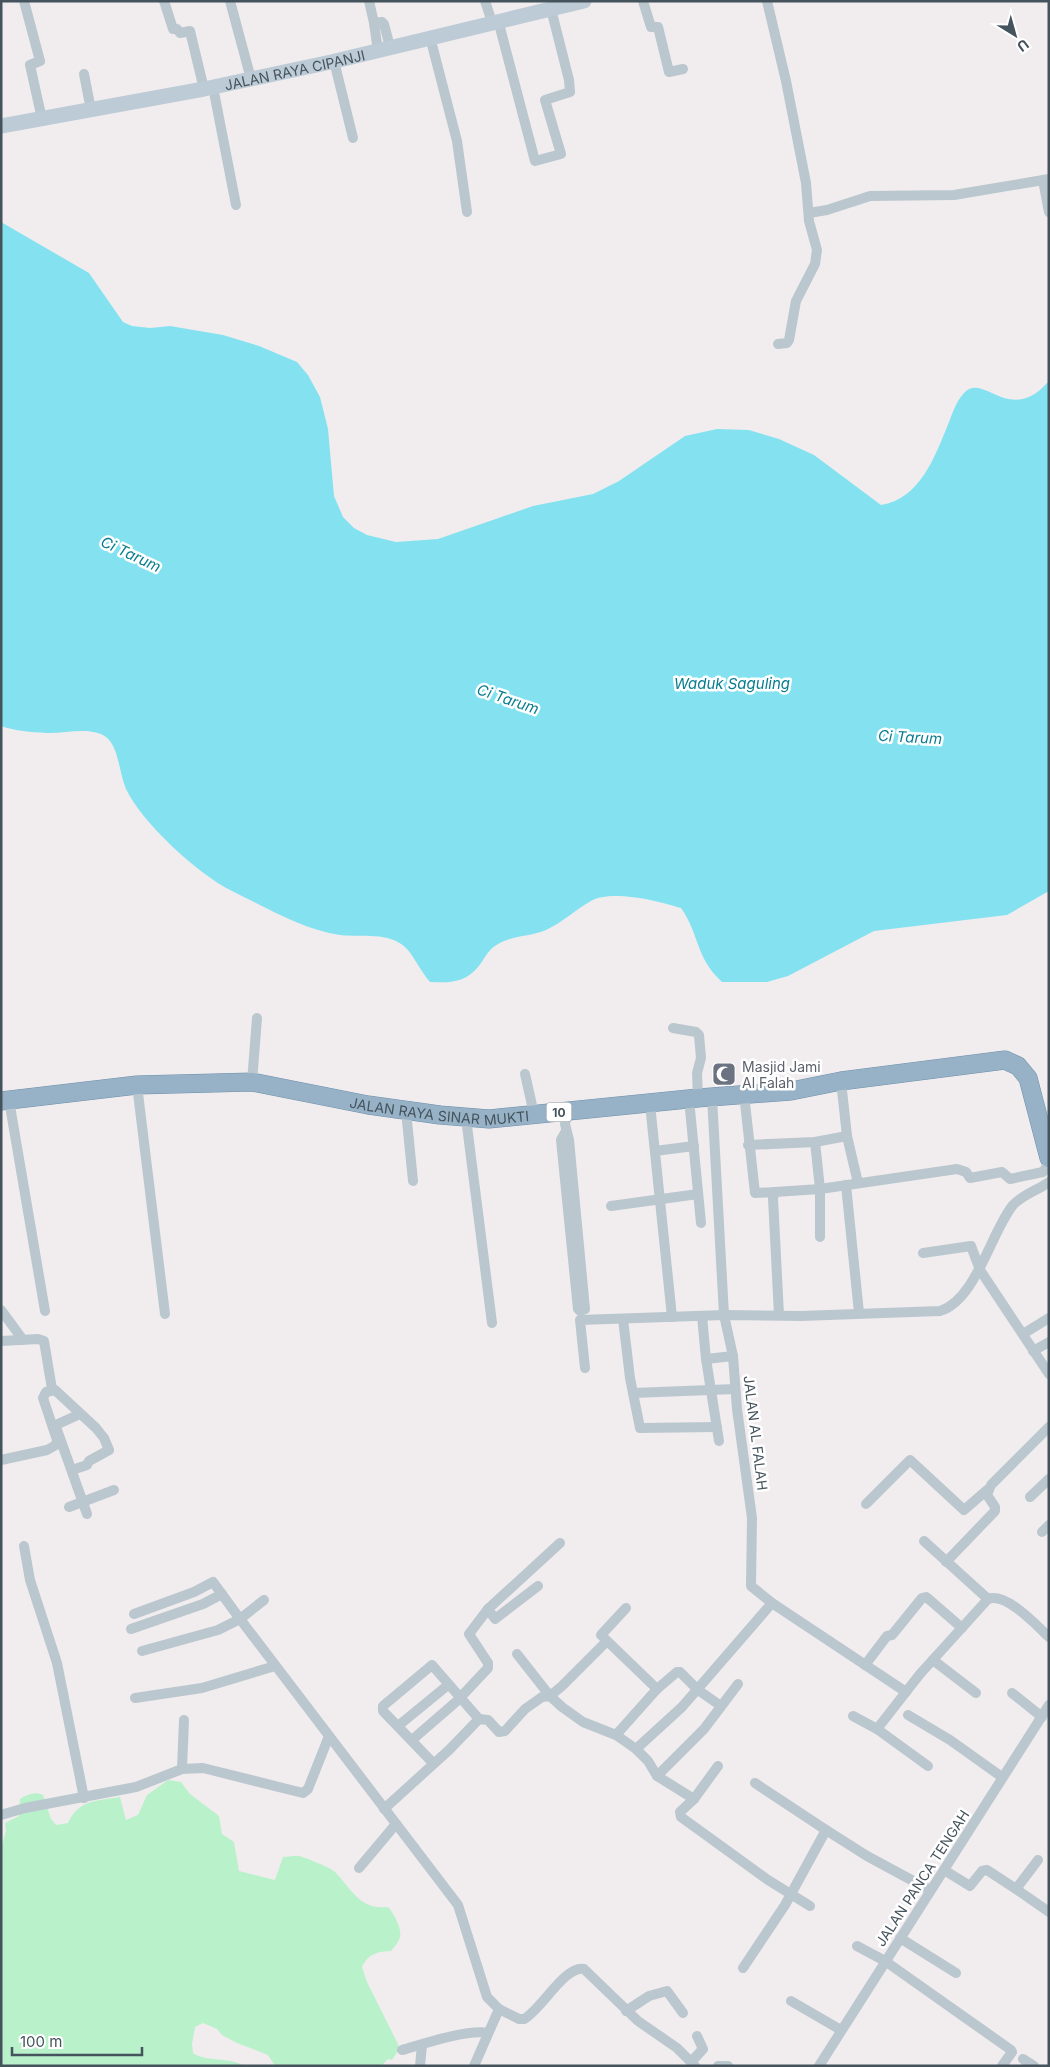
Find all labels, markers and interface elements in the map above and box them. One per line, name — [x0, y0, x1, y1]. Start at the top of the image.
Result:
north arrow — [990, 10, 1040, 60]
text: U — [1014, 36, 1032, 56]
street label: JALAN RAYA CIPANJI — [223, 46, 366, 93]
water label: Ci Tarum — [98, 532, 164, 576]
water label: Waduk Saguling — [674, 674, 790, 693]
water label: Ci Tarum — [475, 680, 541, 718]
water label: Ci Tarum — [877, 726, 943, 748]
place label: Masjid Jami Al Falah — [742, 1058, 821, 1091]
mosque icon: Masjid Jami Al Falah — [711, 1061, 737, 1087]
street label: JALAN RAYA SINAR MUKTI — [348, 1093, 530, 1128]
road number: 10 — [546, 1102, 572, 1122]
street label: JALAN AL FALAH — [741, 1375, 771, 1491]
street label: JALAN PANCA TENGAH — [871, 1807, 973, 1949]
scale bar — [12, 2024, 142, 2056]
text: 100 m — [20, 2032, 62, 2051]

